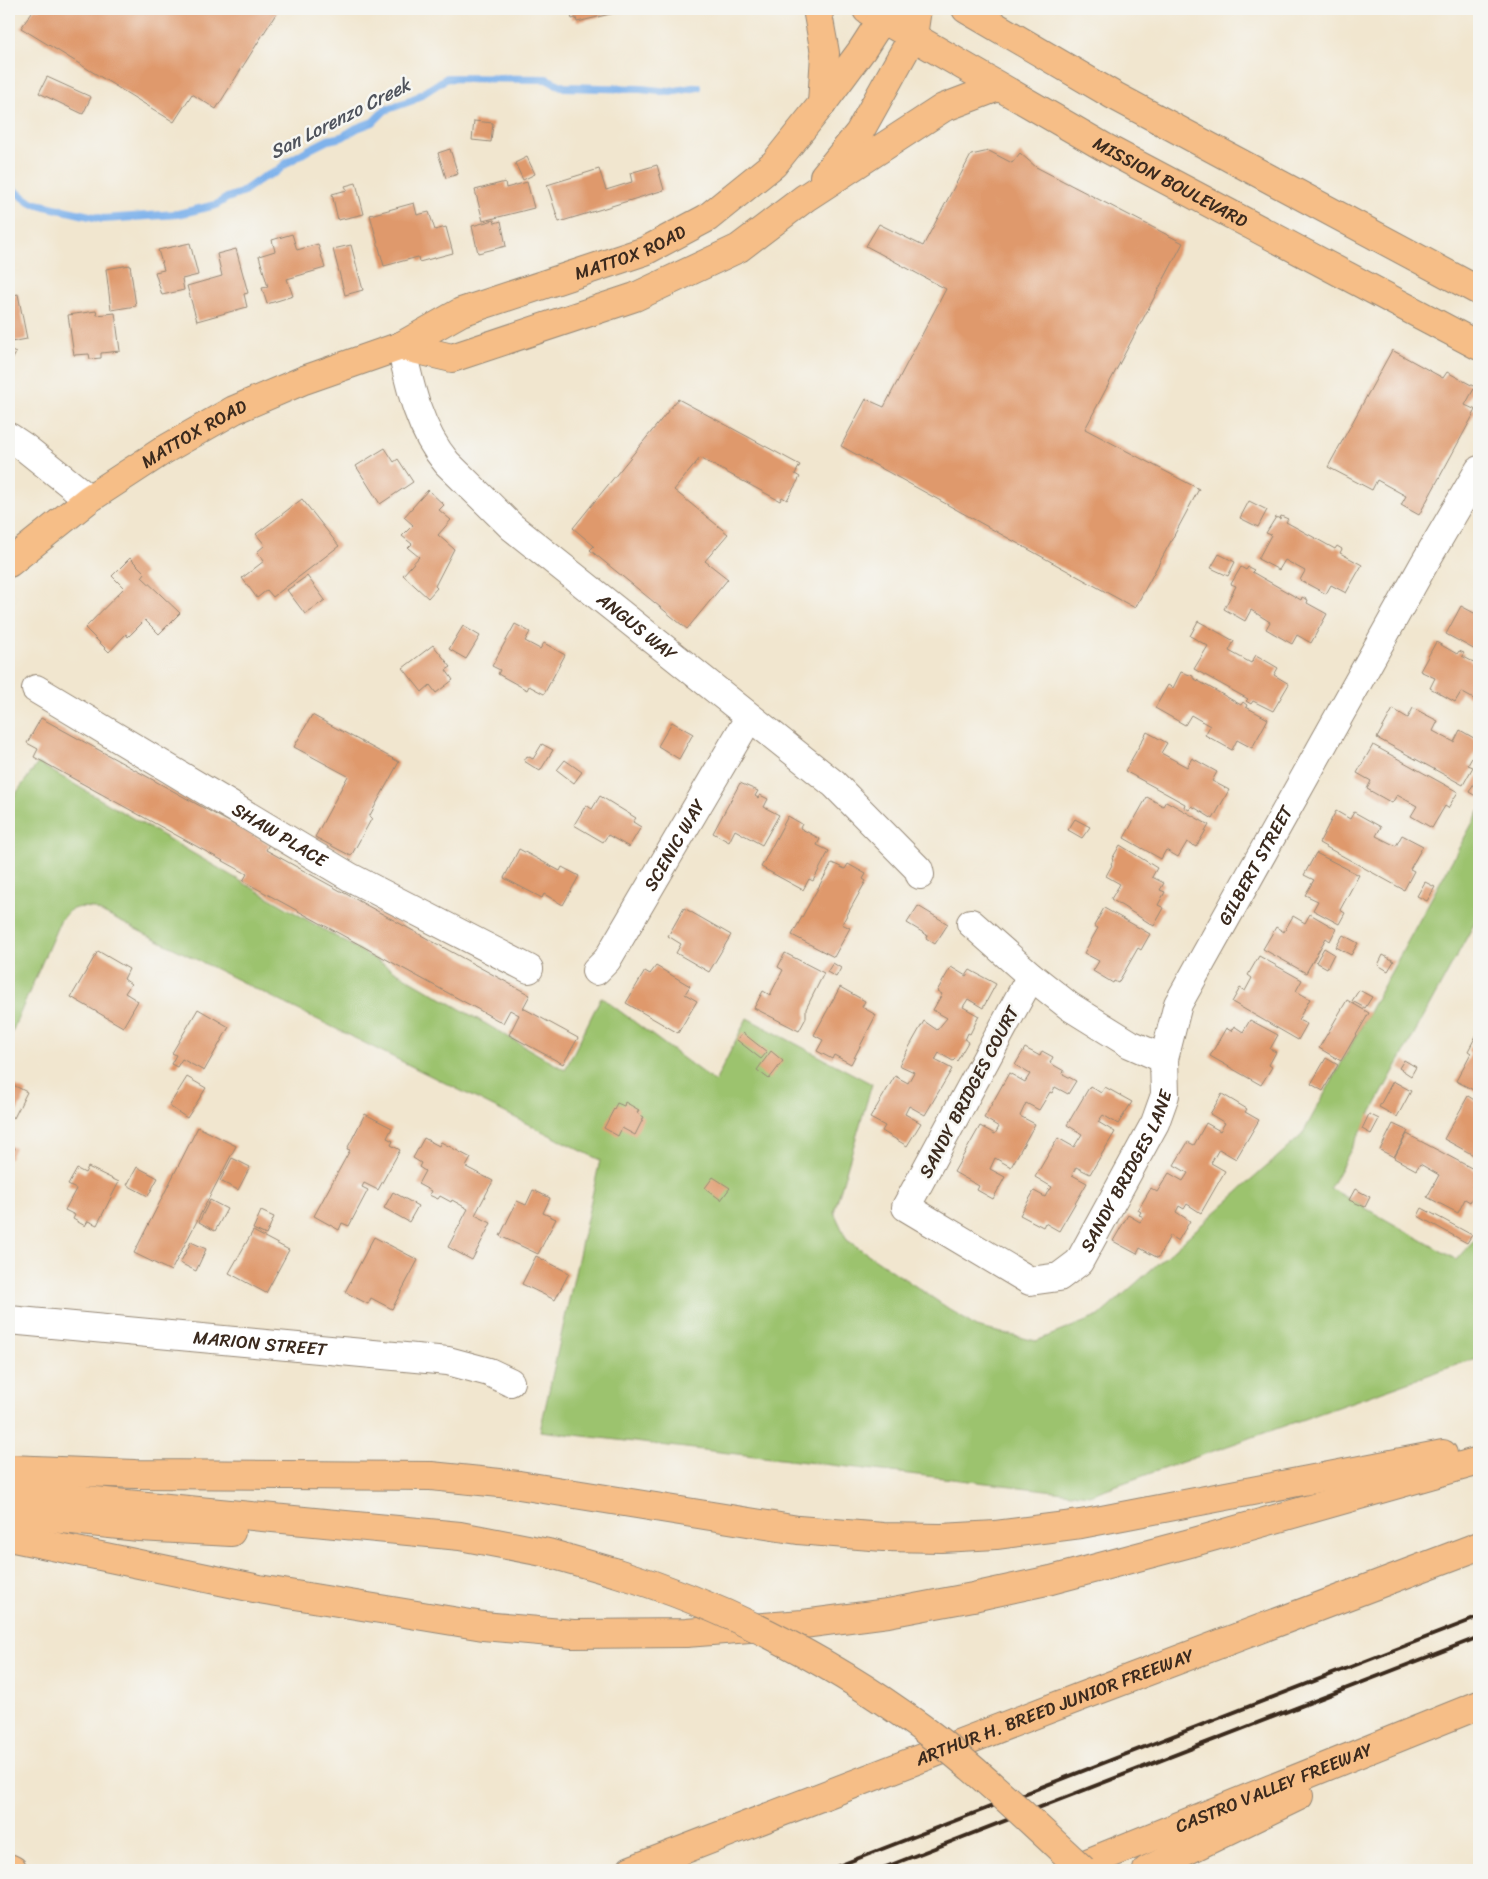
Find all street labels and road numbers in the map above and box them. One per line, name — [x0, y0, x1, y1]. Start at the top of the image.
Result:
street label: MISSION BOULEVARD — [1087, 128, 1254, 237]
street label: MATTOX ROAD — [570, 216, 692, 289]
street label: MATTOX ROAD — [134, 390, 252, 477]
street label: ANGUS WAY — [589, 584, 685, 670]
street label: SCENIC WAY — [635, 792, 715, 897]
street label: SHAW PLACE — [226, 794, 335, 877]
street label: GILBERT STREET — [1209, 799, 1302, 931]
street label: SANDY BRIDGES COURT — [910, 999, 1029, 1184]
street label: SANDY BRIDGES LANE — [1071, 1085, 1182, 1258]
street label: MARION STREET — [192, 1321, 329, 1366]
street label: ARTHUR H. BREED JUNIOR FREEWAY — [910, 1639, 1200, 1775]
street label: CASTRO VALLEY FREEWAY — [1170, 1733, 1379, 1842]

